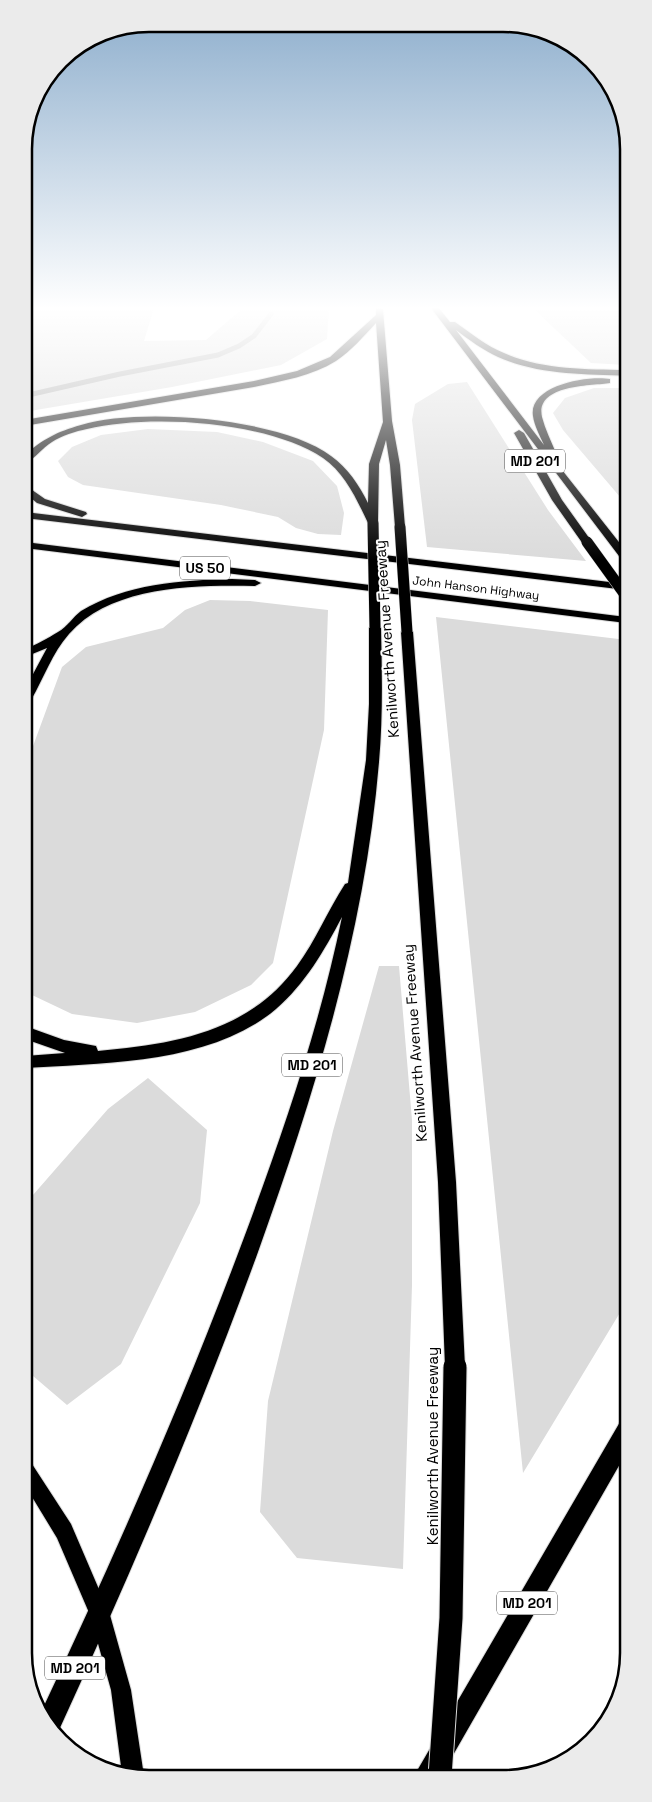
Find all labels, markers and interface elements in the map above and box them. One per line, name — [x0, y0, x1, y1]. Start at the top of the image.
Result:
road number: MD 201 — [505, 450, 565, 472]
street label: Kenilworth Avenue Freeway — [370, 539, 403, 739]
road number: US 50 — [180, 556, 230, 580]
street label: John Hanson Highway — [412, 572, 540, 604]
street label: Kenilworth Avenue Freeway — [398, 943, 431, 1143]
road number: MD 201 — [282, 1054, 342, 1076]
street label: Kenilworth Avenue Freeway — [423, 1347, 442, 1545]
road number: MD 201 — [497, 1592, 557, 1615]
road number: MD 201 — [45, 1656, 105, 1680]

